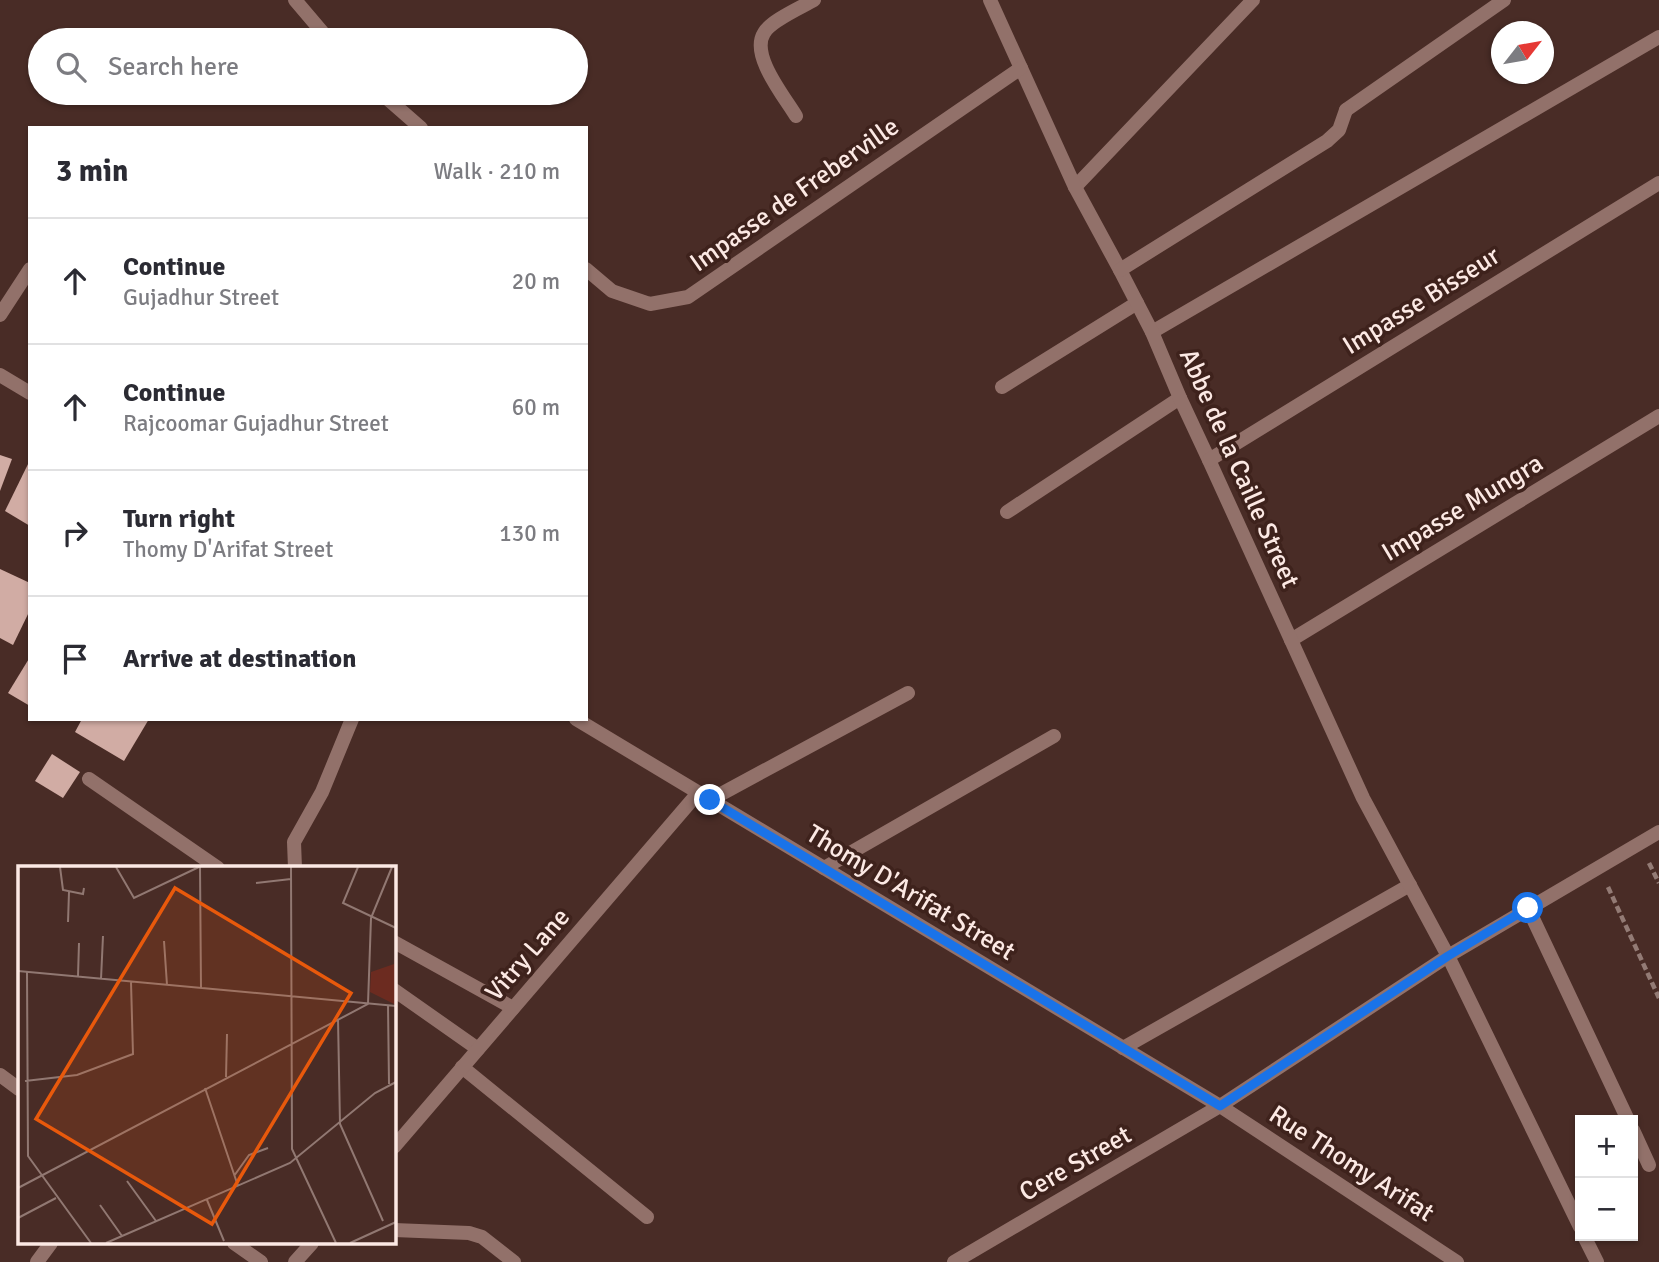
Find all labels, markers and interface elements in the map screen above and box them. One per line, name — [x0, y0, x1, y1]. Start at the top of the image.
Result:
north arrow — [1491, 21, 1554, 84]
search box — [28, 28, 588, 105]
icon: search — [52, 48, 90, 86]
text: Search here — [108, 51, 239, 83]
street label: Impasse de Freberville — [684, 111, 905, 279]
text: 3 min — [56, 153, 128, 190]
text: Walk · 210 m — [434, 157, 560, 186]
street label: Impasse Bisseur — [1337, 240, 1506, 362]
text: Continue — [123, 251, 225, 283]
icon: ahead — [56, 262, 94, 300]
text: 20 m — [512, 267, 560, 296]
text: Gujadhur Street — [123, 283, 279, 312]
street label: Abbe de la Caille Street — [1172, 344, 1306, 593]
text: Continue — [123, 377, 225, 409]
icon: ahead — [56, 388, 94, 426]
text: 60 m — [512, 393, 560, 422]
text: Rajcoomar Gujadhur Street — [123, 409, 389, 438]
street label: Impasse Mungra — [1376, 447, 1549, 569]
text: Turn right — [123, 503, 235, 535]
icon: right — [56, 514, 94, 552]
text: 130 m — [499, 519, 560, 548]
text: Thomy D'Arifat Street — [123, 535, 333, 564]
icon: arrive — [56, 640, 94, 678]
text: Arrive at destination — [123, 643, 356, 675]
route end — [694, 784, 725, 815]
street label: Thomy D'Arifat Street — [800, 818, 1021, 968]
inset map — [18, 866, 396, 1244]
route start — [1512, 892, 1543, 923]
street label: Vitry Lane — [479, 902, 577, 1008]
street label: Rue Thomy Arifat — [1263, 1099, 1440, 1229]
map controls — [1575, 1115, 1638, 1241]
button: + — [1575, 1115, 1638, 1178]
street label: Cere Street — [1014, 1119, 1137, 1209]
button: − — [1575, 1178, 1638, 1241]

